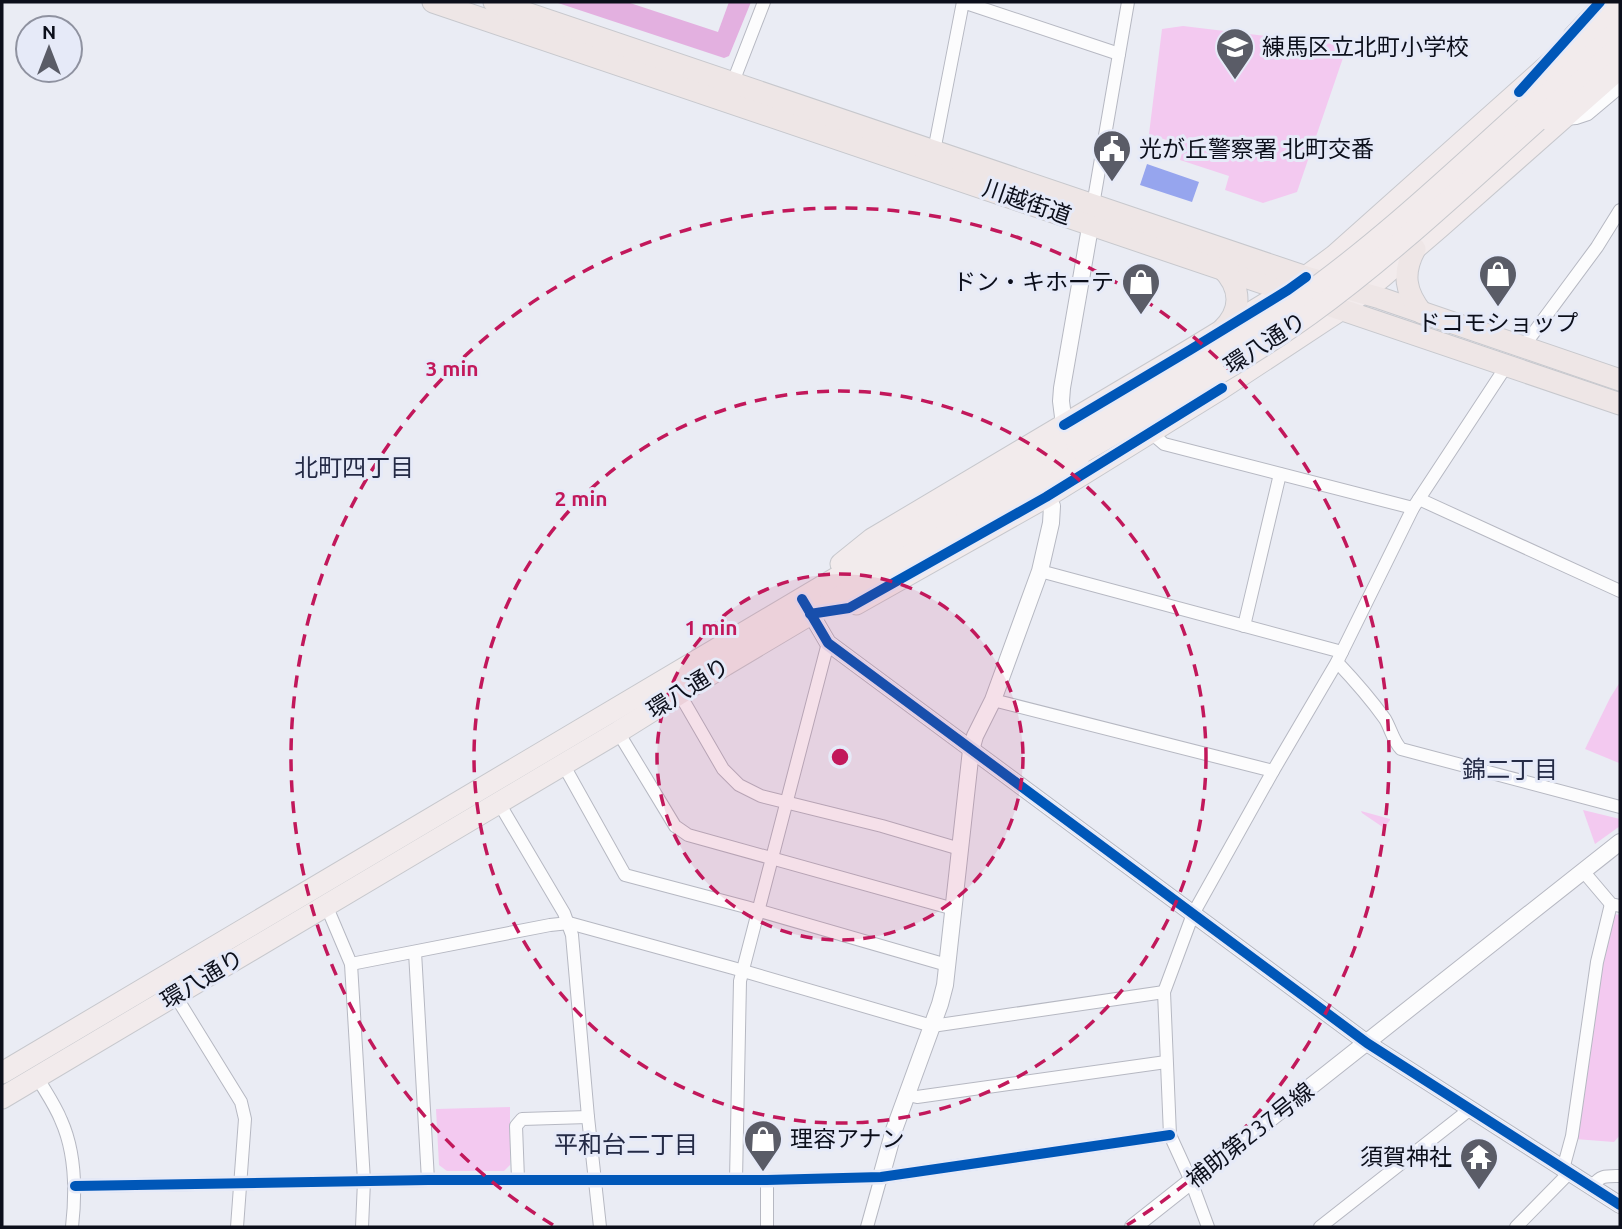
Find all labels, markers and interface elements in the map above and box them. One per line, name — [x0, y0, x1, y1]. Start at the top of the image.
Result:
north arrow — [14, 14, 84, 84]
text: N — [42, 21, 56, 43]
school or university icon: 練馬区立北町小学校 — [1214, 26, 1256, 81]
place label: 練馬区立北町小学校 — [1262, 34, 1469, 59]
public building icon: 光が丘警察署 北町交番 — [1091, 128, 1133, 183]
place label: 光が丘警察署 北町交番 — [1139, 136, 1374, 161]
street label: 川越街道 — [980, 175, 1075, 228]
shop icon: ドコモショップ — [1477, 253, 1519, 308]
shop icon: ドン・キホーテ — [1120, 261, 1162, 316]
place label: ドン・キホーテ — [953, 269, 1114, 294]
street label: 環八通り — [1219, 307, 1310, 378]
place label: ドコモショップ — [1418, 310, 1579, 335]
text: 3 min — [425, 356, 479, 380]
district label: 北町四丁目 — [294, 454, 414, 481]
text: 2 min — [554, 486, 608, 510]
text: 1 min — [684, 615, 738, 639]
street label: 環八通り — [642, 653, 733, 723]
centre of rings — [828, 745, 852, 769]
district label: 錦二丁目 — [1462, 756, 1558, 783]
street label: 環八通り — [156, 944, 248, 1013]
street label: 補助第237号線 — [1181, 1077, 1318, 1192]
shop icon: 理容アナン — [742, 1118, 784, 1173]
place label: 理容アナン — [790, 1126, 905, 1151]
district label: 平和台二丁目 — [554, 1131, 698, 1158]
temple icon: 須賀神社 — [1458, 1136, 1500, 1191]
place label: 須賀神社 — [1360, 1144, 1452, 1169]

